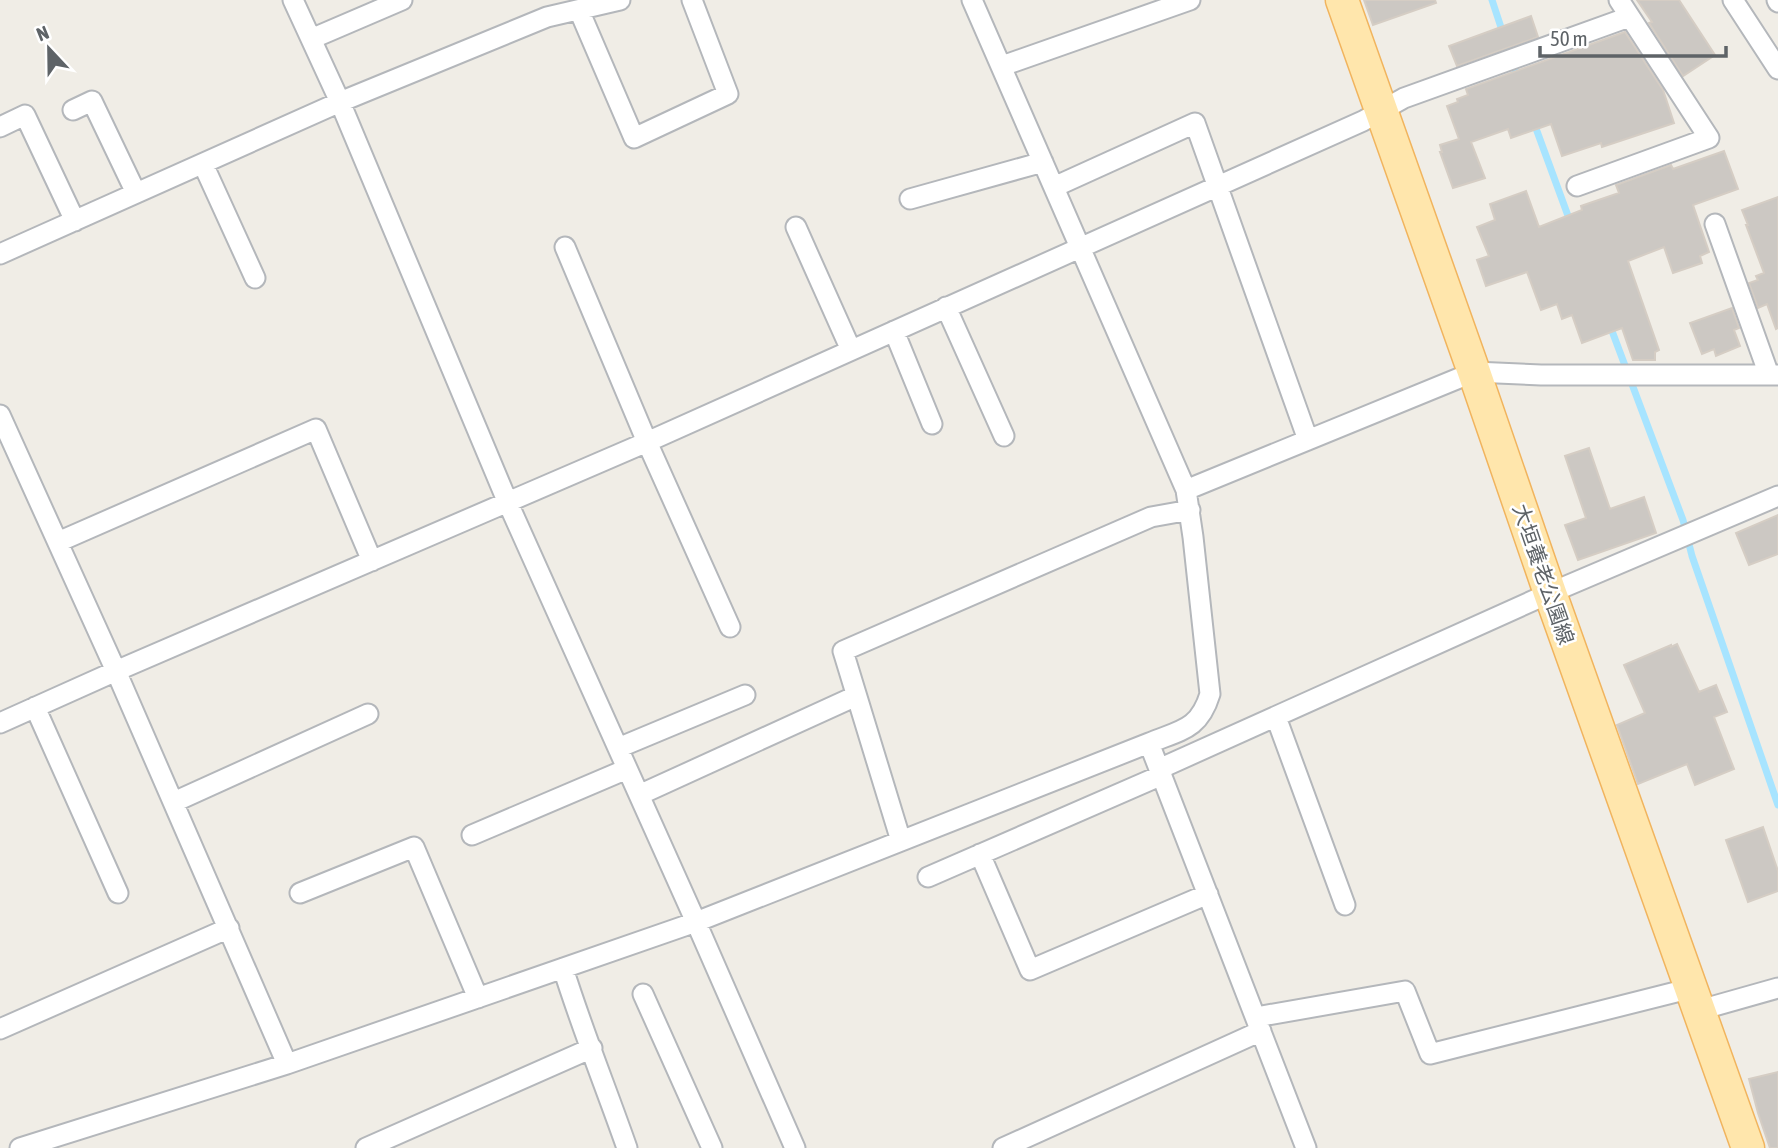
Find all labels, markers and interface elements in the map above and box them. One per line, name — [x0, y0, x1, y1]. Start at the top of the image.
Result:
north arrow — [14, 14, 84, 84]
scale bar — [1540, 14, 1726, 58]
text: N — [33, 21, 52, 46]
text: 50 m — [1550, 26, 1588, 50]
street label: 大垣養老公園線 — [1509, 501, 1579, 647]

